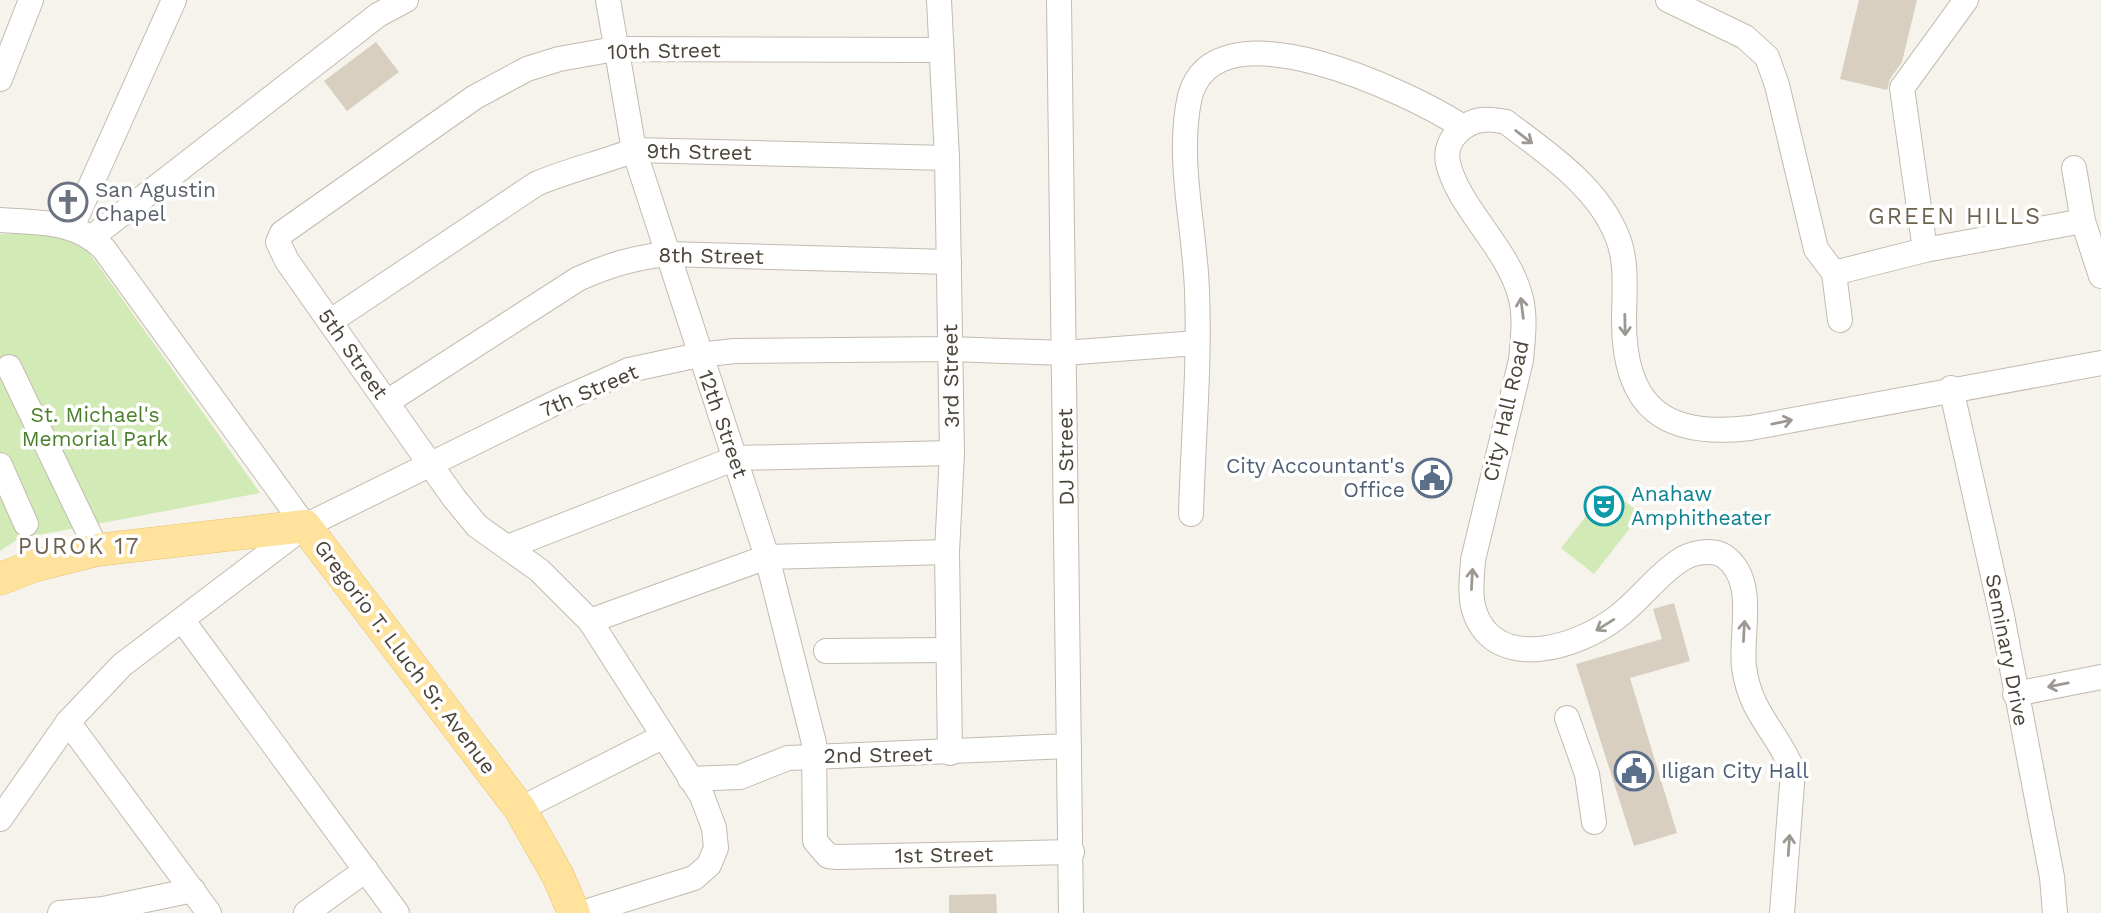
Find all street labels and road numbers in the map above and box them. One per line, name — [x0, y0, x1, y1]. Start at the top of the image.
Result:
street label: 10th Street — [607, 37, 721, 64]
street label: 9th Street — [646, 138, 752, 165]
street label: 8th Street — [658, 242, 764, 269]
street label: 5th Street — [313, 304, 394, 404]
street label: 3rd Street — [937, 324, 964, 428]
street label: City Hall Road — [1477, 338, 1534, 484]
street label: 7th Street — [536, 359, 642, 422]
street label: 12th Street — [693, 367, 754, 481]
street label: DJ Street — [1052, 408, 1079, 506]
street label: Gregorio T. Lluch Sr. Avenue — [309, 535, 502, 779]
street label: Seminary Drive — [1980, 572, 2034, 728]
street label: 2nd Street — [823, 741, 933, 768]
street label: 1st Street — [895, 841, 994, 868]

